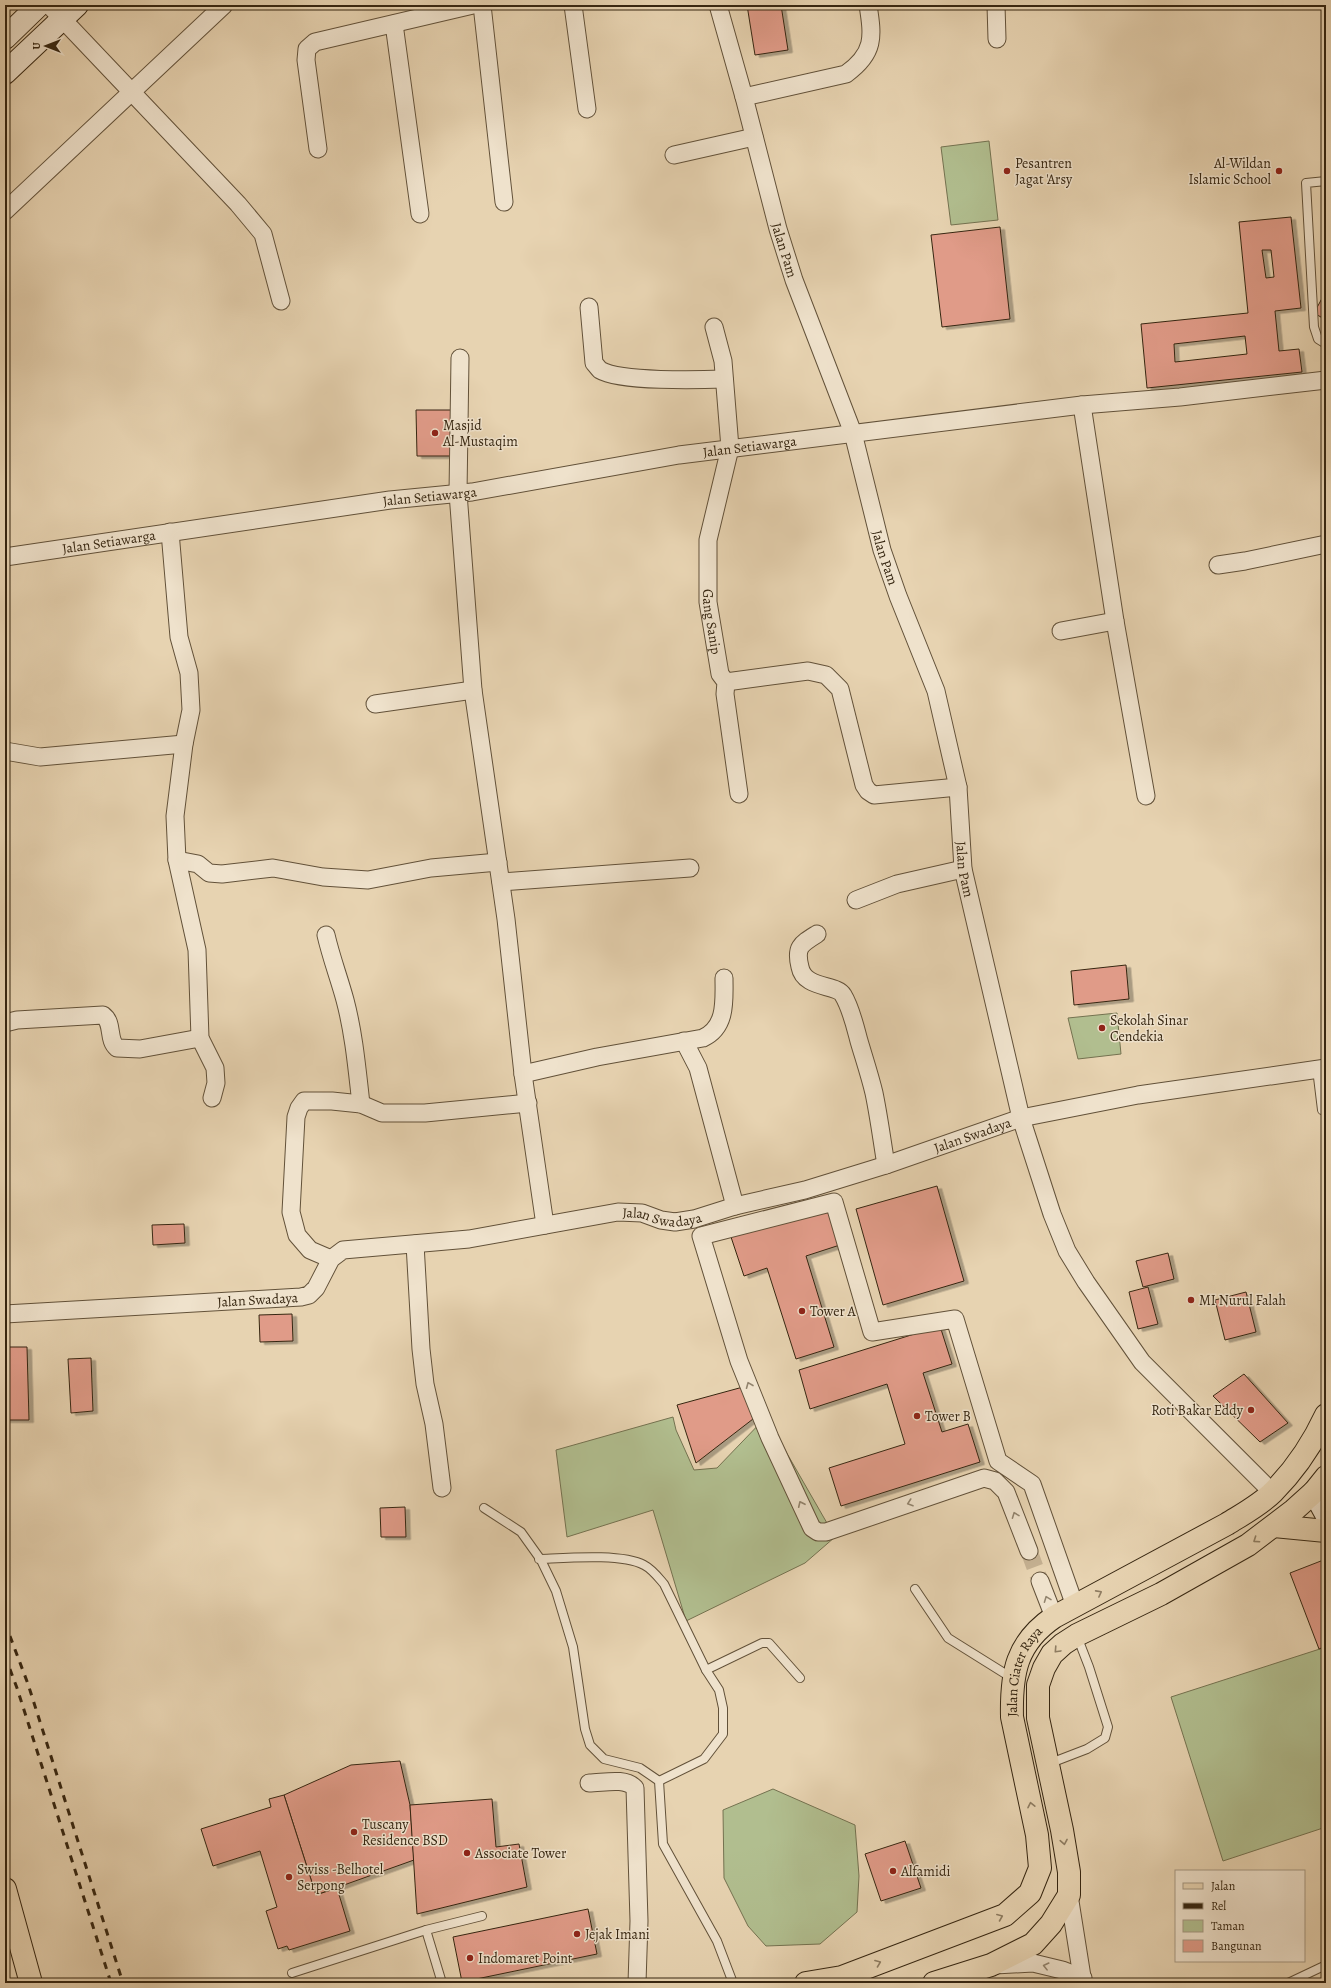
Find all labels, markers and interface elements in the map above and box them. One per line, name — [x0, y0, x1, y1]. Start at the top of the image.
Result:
north arrow — [26, 26, 66, 66]
text: U — [29, 42, 44, 50]
place label: Pesantren Jagat 'Arsy — [1015, 154, 1073, 189]
place label: Al-Wildan Islamic School — [1188, 154, 1272, 189]
marker: Pesantren Jagat 'Arsy — [1002, 166, 1012, 176]
marker: Al-Wildan Islamic School — [1274, 166, 1284, 176]
street label: Jalan Pam — [767, 221, 802, 280]
place label: Masjid Al-Mustaqim — [442, 416, 518, 451]
marker: Masjid Al-Mustaqim — [430, 428, 440, 438]
street label: Jalan Setiawarga — [702, 431, 798, 462]
street label: Jalan Setiawarga — [381, 482, 479, 511]
street label: Jalan Setiawarga — [61, 526, 157, 558]
street label: Jalan Pam — [867, 528, 903, 588]
street label: Gang Sanip — [698, 589, 726, 656]
street label: Jalan Pam — [951, 841, 978, 900]
place label: Sekolah Sinar Cendekia — [1110, 1011, 1189, 1046]
marker: Sekolah Sinar Cendekia — [1097, 1023, 1107, 1033]
street label: Jalan Swadaya — [931, 1113, 1014, 1158]
street label: Jalan Swadaya — [622, 1203, 705, 1232]
street label: Jalan Swadaya — [217, 1288, 299, 1312]
place label: MI Nurul Falah — [1199, 1291, 1286, 1310]
marker: MI Nurul Falah — [1186, 1295, 1196, 1305]
place label: Tower A — [810, 1302, 857, 1321]
marker: Tower A — [797, 1306, 807, 1316]
one-way arrow — [745, 1381, 753, 1388]
place label: Roti Bakar Eddy — [1151, 1401, 1244, 1420]
marker: Roti Bakar Eddy — [1246, 1405, 1256, 1415]
place label: Tower B — [925, 1407, 971, 1426]
marker: Tower B — [912, 1411, 922, 1421]
one-way arrow — [906, 1498, 913, 1507]
one-way arrow — [798, 1500, 806, 1508]
one-way arrow — [1011, 1511, 1019, 1518]
one-way arrow — [1253, 1535, 1260, 1542]
one-way arrow — [1095, 1590, 1102, 1597]
one-way arrow — [1044, 1595, 1052, 1602]
street label: Jalan Ciater Raya — [1003, 1622, 1047, 1717]
one-way arrow — [1054, 1645, 1062, 1653]
one-way arrow — [1027, 1802, 1036, 1808]
place label: Tuscany Residence BSD — [362, 1815, 448, 1850]
marker: Tuscany Residence BSD — [349, 1827, 359, 1837]
one-way arrow — [1059, 1839, 1068, 1845]
place label: Associate Tower — [474, 1844, 567, 1863]
marker: Associate Tower — [462, 1848, 472, 1858]
place label: Swiss -Belhotel Serpong — [297, 1860, 384, 1895]
place label: Alfamidi — [900, 1862, 950, 1881]
marker: Alfamidi — [888, 1866, 898, 1876]
legend — [1175, 1870, 1305, 1962]
marker: Swiss -Belhotel Serpong — [284, 1872, 294, 1882]
text: Jalan — [1211, 1878, 1236, 1894]
text: Rel — [1211, 1898, 1226, 1914]
one-way arrow — [996, 1914, 1003, 1922]
text: Taman — [1211, 1918, 1245, 1934]
place label: Jejak Imani — [585, 1925, 650, 1944]
marker: Jejak Imani — [572, 1929, 582, 1939]
text: Bangunan — [1211, 1938, 1262, 1954]
place label: Indomaret Point — [478, 1949, 573, 1968]
marker: Indomaret Point — [465, 1953, 475, 1963]
one-way arrow — [875, 1960, 882, 1968]
one-way arrow — [1042, 1963, 1049, 1971]

